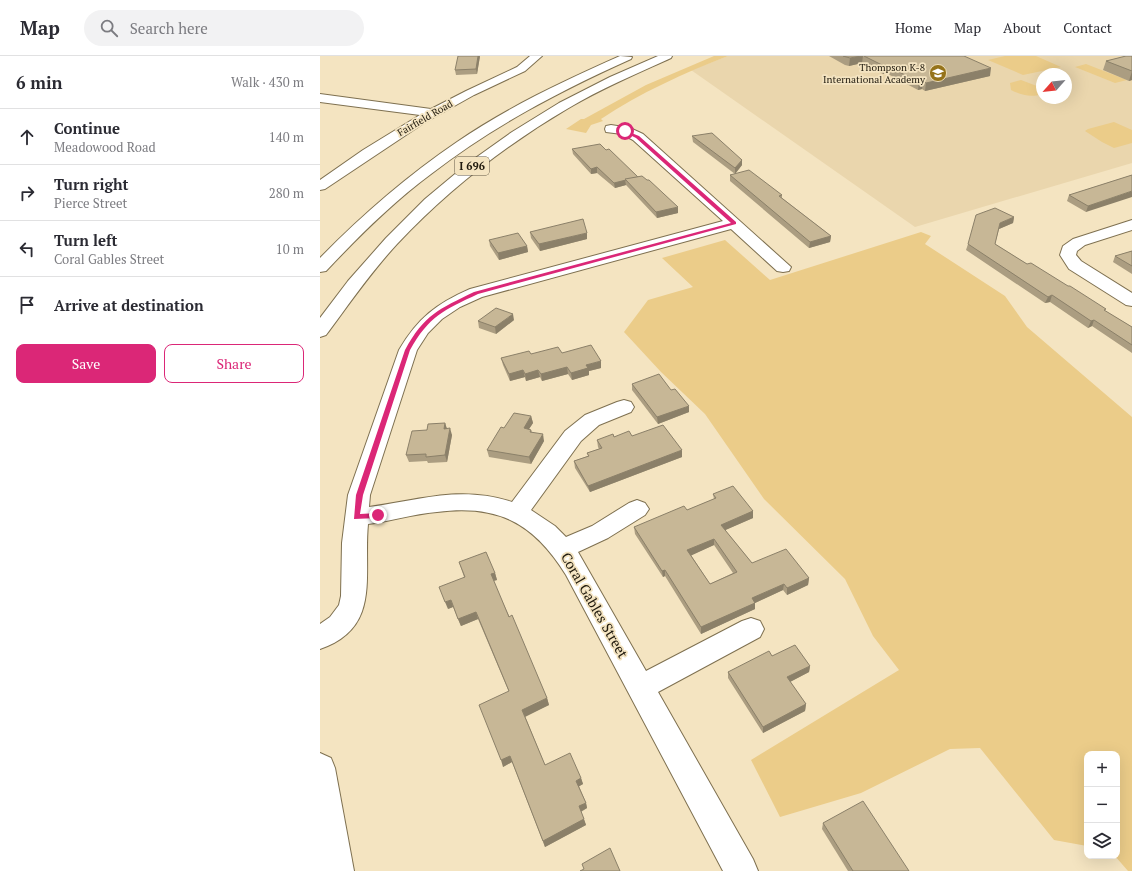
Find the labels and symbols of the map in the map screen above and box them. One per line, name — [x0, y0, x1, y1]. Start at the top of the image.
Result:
place label: Thompson K-8 International Academy — [823, 61, 926, 86]
school or university icon: Thompson K-8 International Academy — [928, 63, 948, 83]
north arrow — [1036, 68, 1072, 104]
street label: Fairfield Road — [395, 97, 455, 139]
route start — [616, 122, 634, 140]
road number: I 696 — [455, 157, 489, 175]
route end — [369, 506, 387, 524]
street label: Coral Gables Street — [557, 549, 633, 662]

